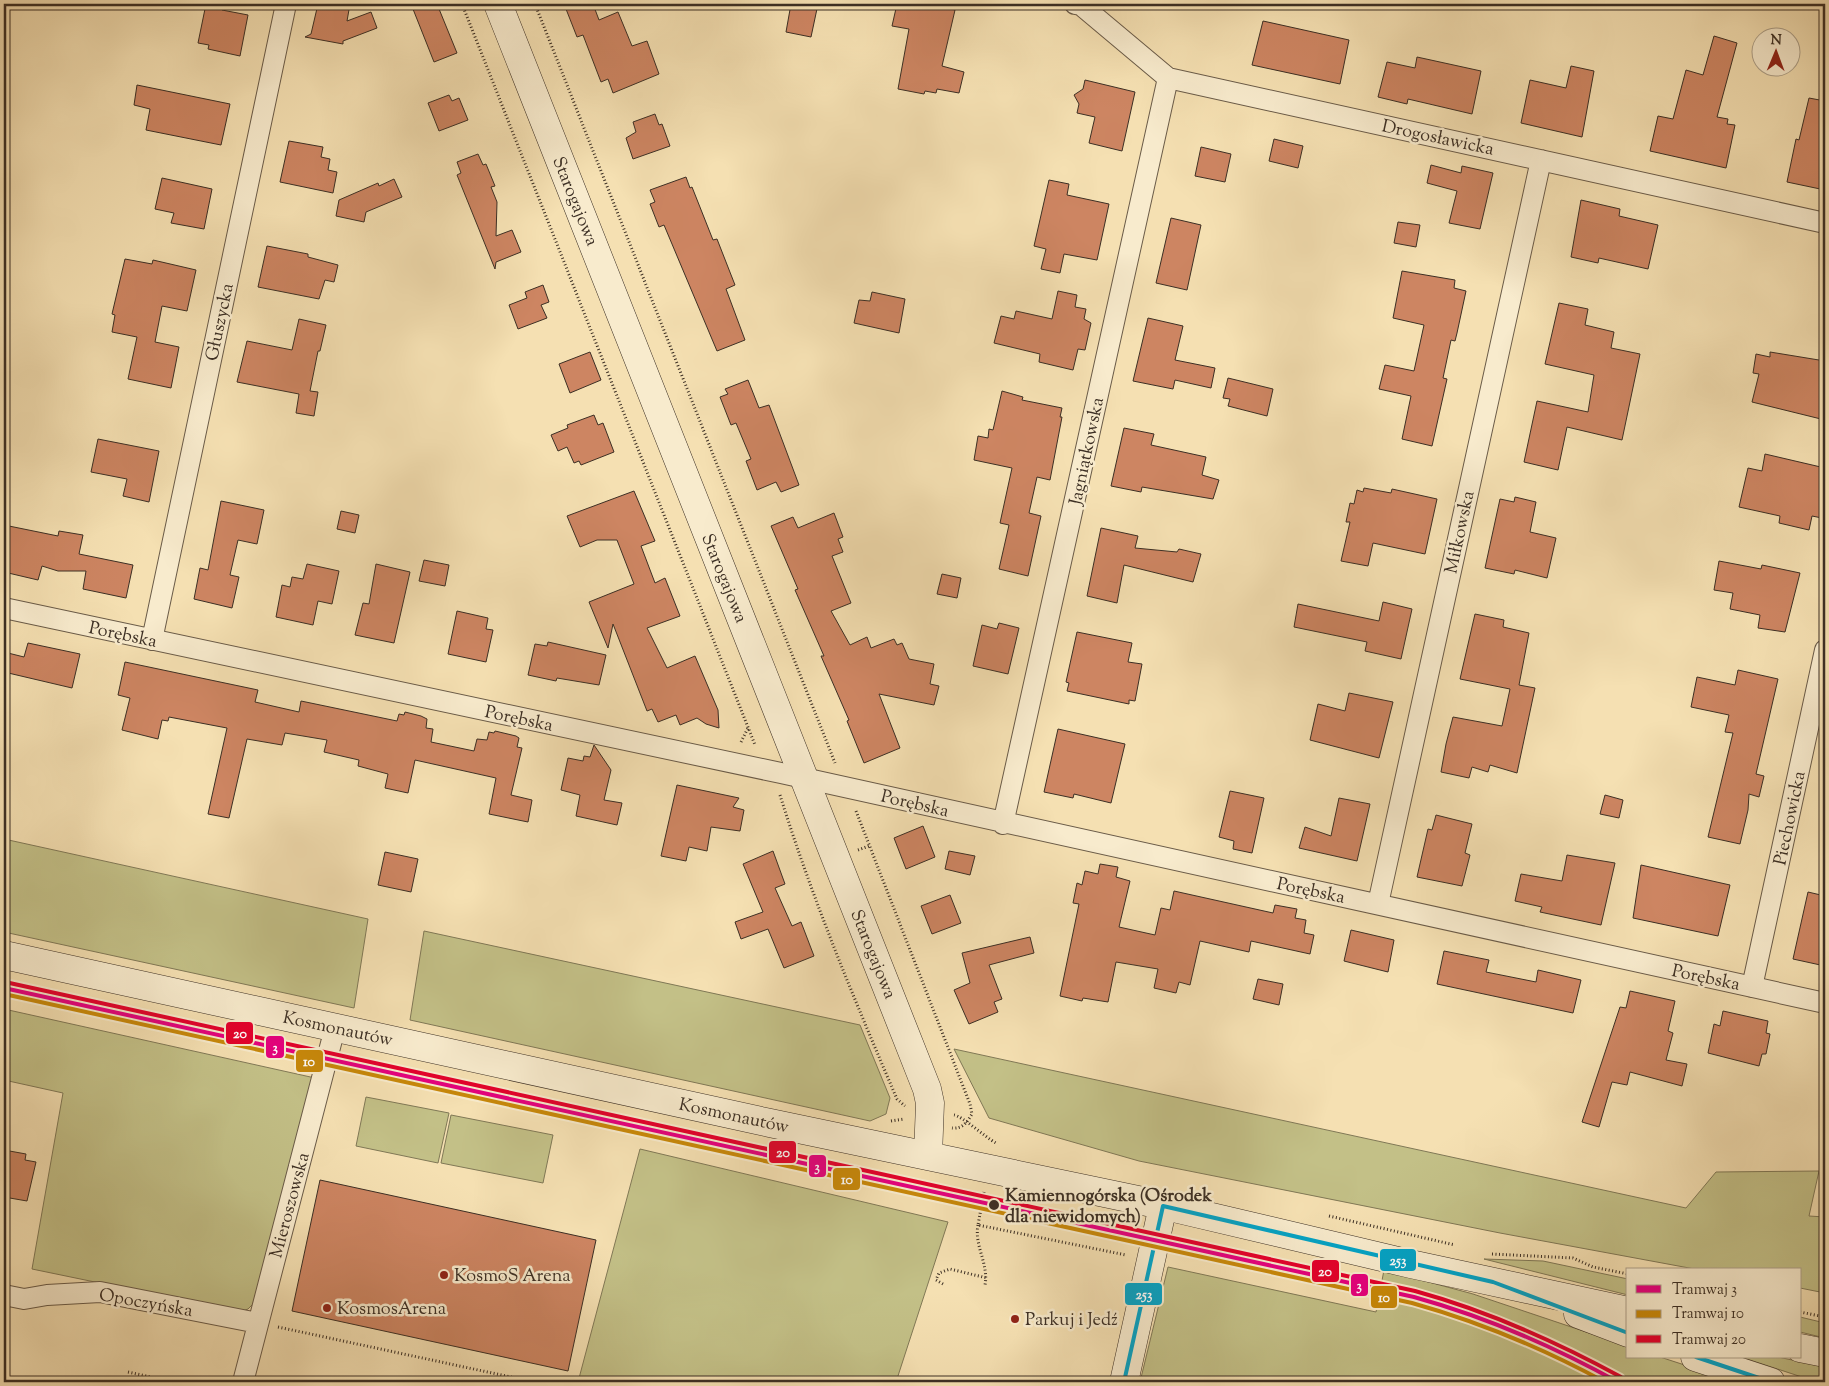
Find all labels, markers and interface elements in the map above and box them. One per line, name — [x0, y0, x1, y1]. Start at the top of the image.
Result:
north arrow — [1752, 28, 1802, 78]
text: N — [1770, 31, 1782, 51]
street label: Drogosławicka — [1379, 114, 1496, 164]
street label: Starogajowa — [544, 153, 604, 250]
street label: Głuszycka — [200, 281, 242, 364]
street label: Jagniątkowska — [1064, 395, 1112, 509]
street label: Miłkowska — [1439, 488, 1482, 576]
street label: Starogajowa — [693, 530, 753, 627]
street label: Porębska — [86, 616, 159, 656]
street label: Porębska — [482, 700, 555, 740]
street label: Piechowicka — [1768, 769, 1814, 868]
street label: Porębska — [878, 784, 951, 825]
street label: Porębska — [1274, 872, 1347, 912]
street label: Starogajowa — [842, 906, 902, 1003]
street label: Porębska — [1669, 959, 1742, 999]
street label: Kosmonautów — [280, 1006, 395, 1054]
line badge: 20 — [225, 1021, 254, 1045]
text: 20 — [233, 1025, 248, 1045]
line badge: 3 — [265, 1035, 285, 1059]
text: 3 — [272, 1039, 278, 1059]
line badge: 10 — [295, 1049, 324, 1073]
text: 10 — [303, 1053, 316, 1073]
street label: Kosmonautów — [676, 1093, 791, 1141]
line badge: 20 — [768, 1140, 797, 1164]
text: 20 — [776, 1144, 791, 1164]
street label: Mieroszowska — [264, 1150, 318, 1261]
line badge: 3 — [808, 1154, 827, 1178]
text: 3 — [814, 1158, 820, 1178]
line badge: 10 — [832, 1167, 861, 1191]
text: 10 — [841, 1171, 854, 1191]
place label: Kamiennogórska (Ośrodek dla niewidomych) — [1005, 1184, 1212, 1231]
marker: Kamiennogórska (Ośrodek dla niewidomych) — [987, 1198, 1001, 1212]
line badge: 253 — [1379, 1248, 1417, 1272]
text: 253 — [1390, 1252, 1407, 1272]
line badge: 20 — [1311, 1259, 1340, 1283]
text: 20 — [1318, 1263, 1333, 1283]
place label: KosmoS Arena — [454, 1264, 571, 1290]
legend — [1626, 1268, 1802, 1358]
marker: KosmoS Arena — [438, 1269, 450, 1281]
line badge: 3 — [1350, 1273, 1369, 1297]
text: 3 — [1356, 1277, 1362, 1297]
text: Tramwaj 3 — [1672, 1280, 1737, 1301]
line badge: 253 — [1124, 1282, 1163, 1306]
street label: Opoczyńska — [97, 1283, 195, 1325]
line badge: 10 — [1370, 1285, 1398, 1309]
text: 253 — [1136, 1286, 1153, 1306]
text: 10 — [1378, 1289, 1391, 1309]
place label: KosmosArena — [337, 1297, 446, 1323]
marker: KosmosArena — [321, 1302, 333, 1314]
text: Tramwaj 10 — [1672, 1304, 1744, 1325]
place label: Parkuj i Jedź — [1025, 1308, 1118, 1334]
marker: Parkuj i Jedź — [1009, 1313, 1021, 1325]
text: Tramwaj 20 — [1672, 1330, 1746, 1351]

